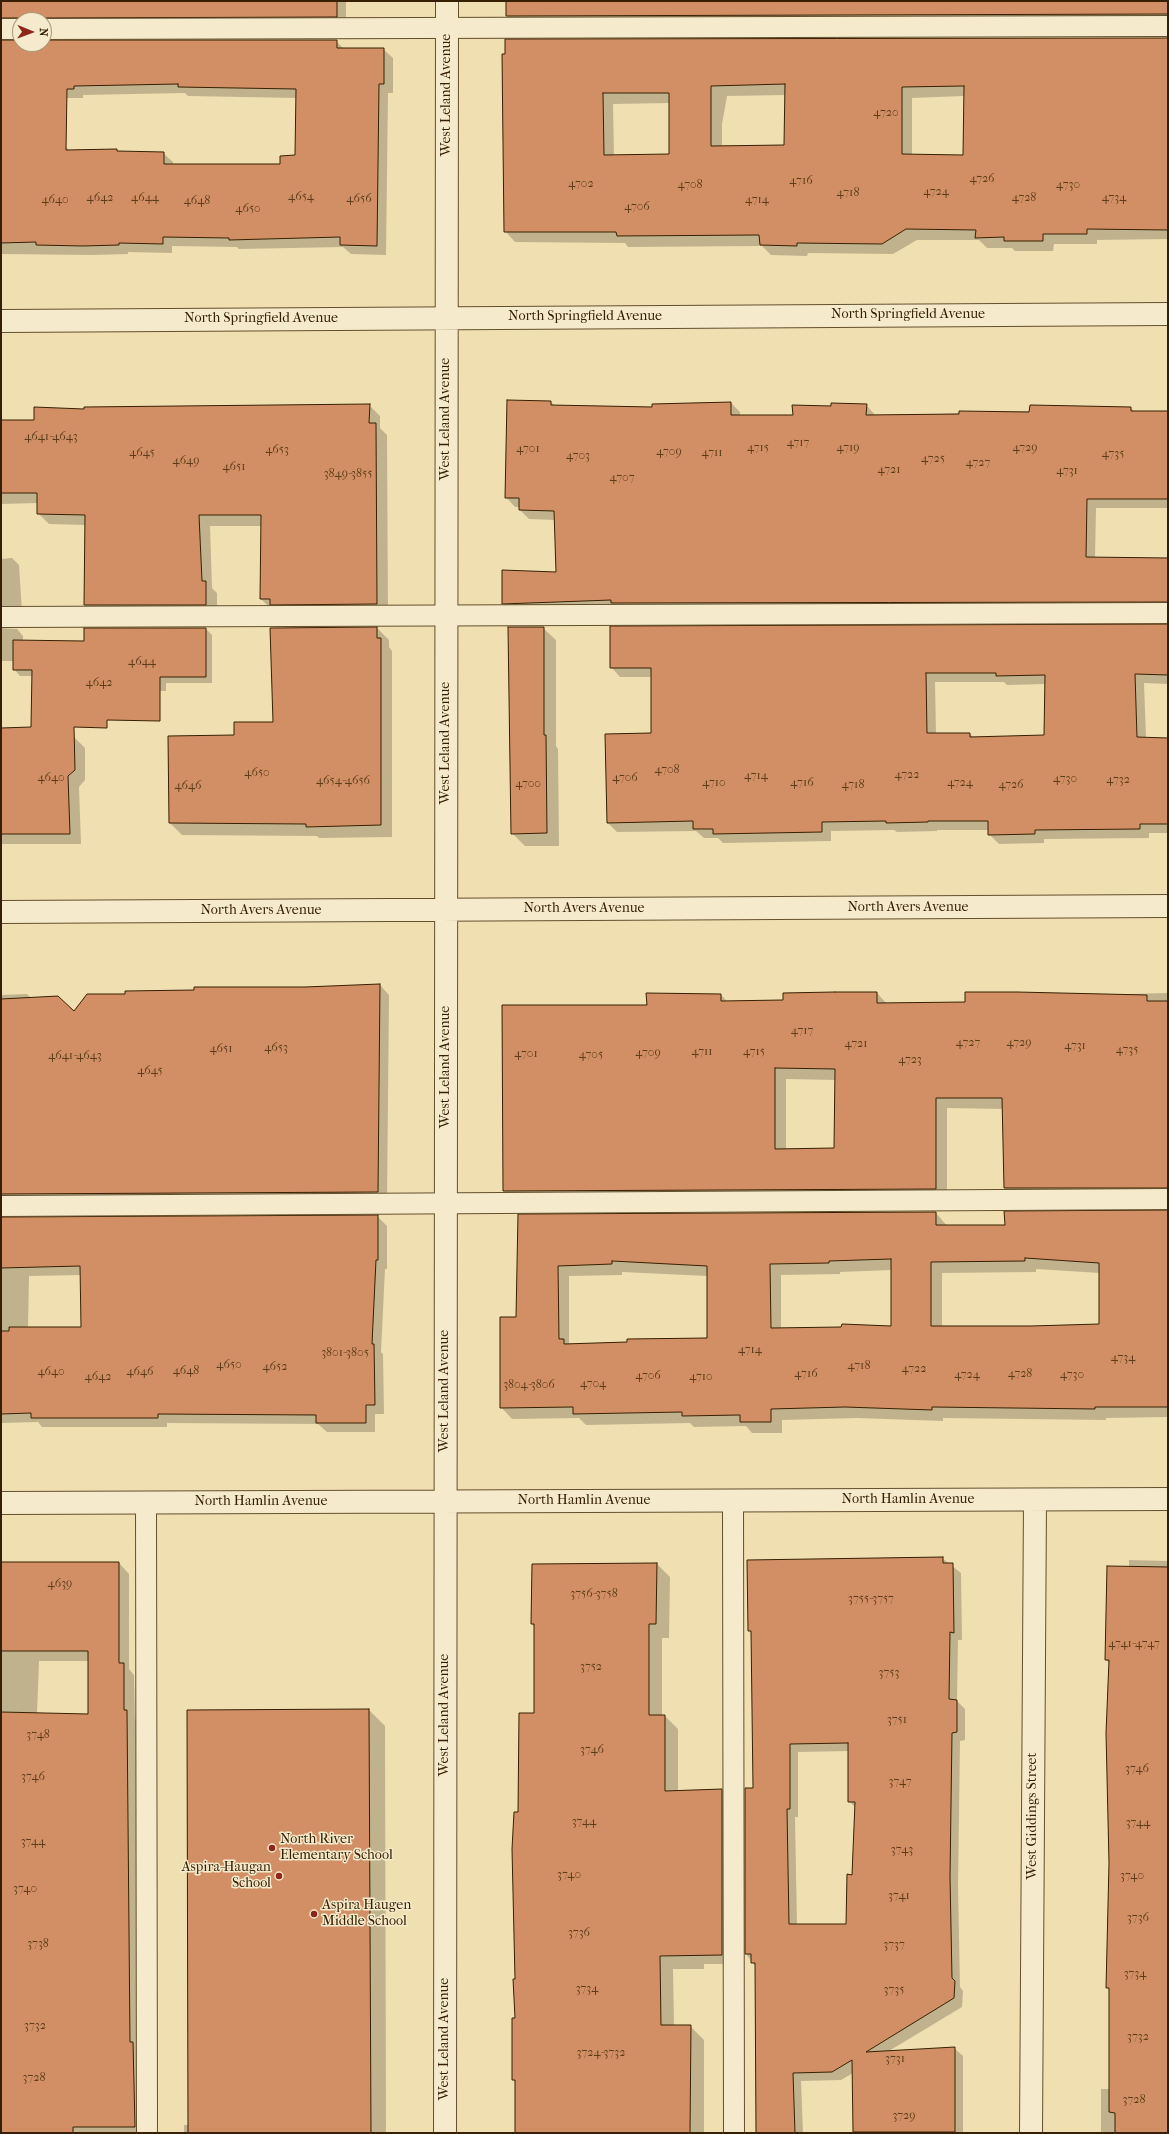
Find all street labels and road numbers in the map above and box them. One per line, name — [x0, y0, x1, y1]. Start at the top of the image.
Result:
street label: West Leland Avenue — [439, 34, 455, 156]
street label: North Springfield Avenue — [831, 307, 985, 323]
street label: North Springfield Avenue — [508, 309, 662, 325]
street label: North Springfield Avenue — [184, 311, 338, 327]
street label: West Leland Avenue — [438, 358, 454, 480]
street label: West Leland Avenue — [438, 682, 454, 804]
street label: North Avers Avenue — [848, 900, 968, 916]
street label: North Avers Avenue — [524, 901, 644, 917]
street label: North Avers Avenue — [201, 903, 321, 919]
street label: West Leland Avenue — [438, 1006, 454, 1128]
street label: West Leland Avenue — [437, 1330, 453, 1452]
street label: North Hamlin Avenue — [842, 1492, 974, 1508]
street label: North Hamlin Avenue — [518, 1493, 650, 1509]
street label: North Hamlin Avenue — [195, 1494, 327, 1510]
street label: West Leland Avenue — [437, 1654, 453, 1776]
street label: West Giddings Street — [1025, 1753, 1041, 1879]
street label: West Leland Avenue — [437, 1978, 453, 2100]

